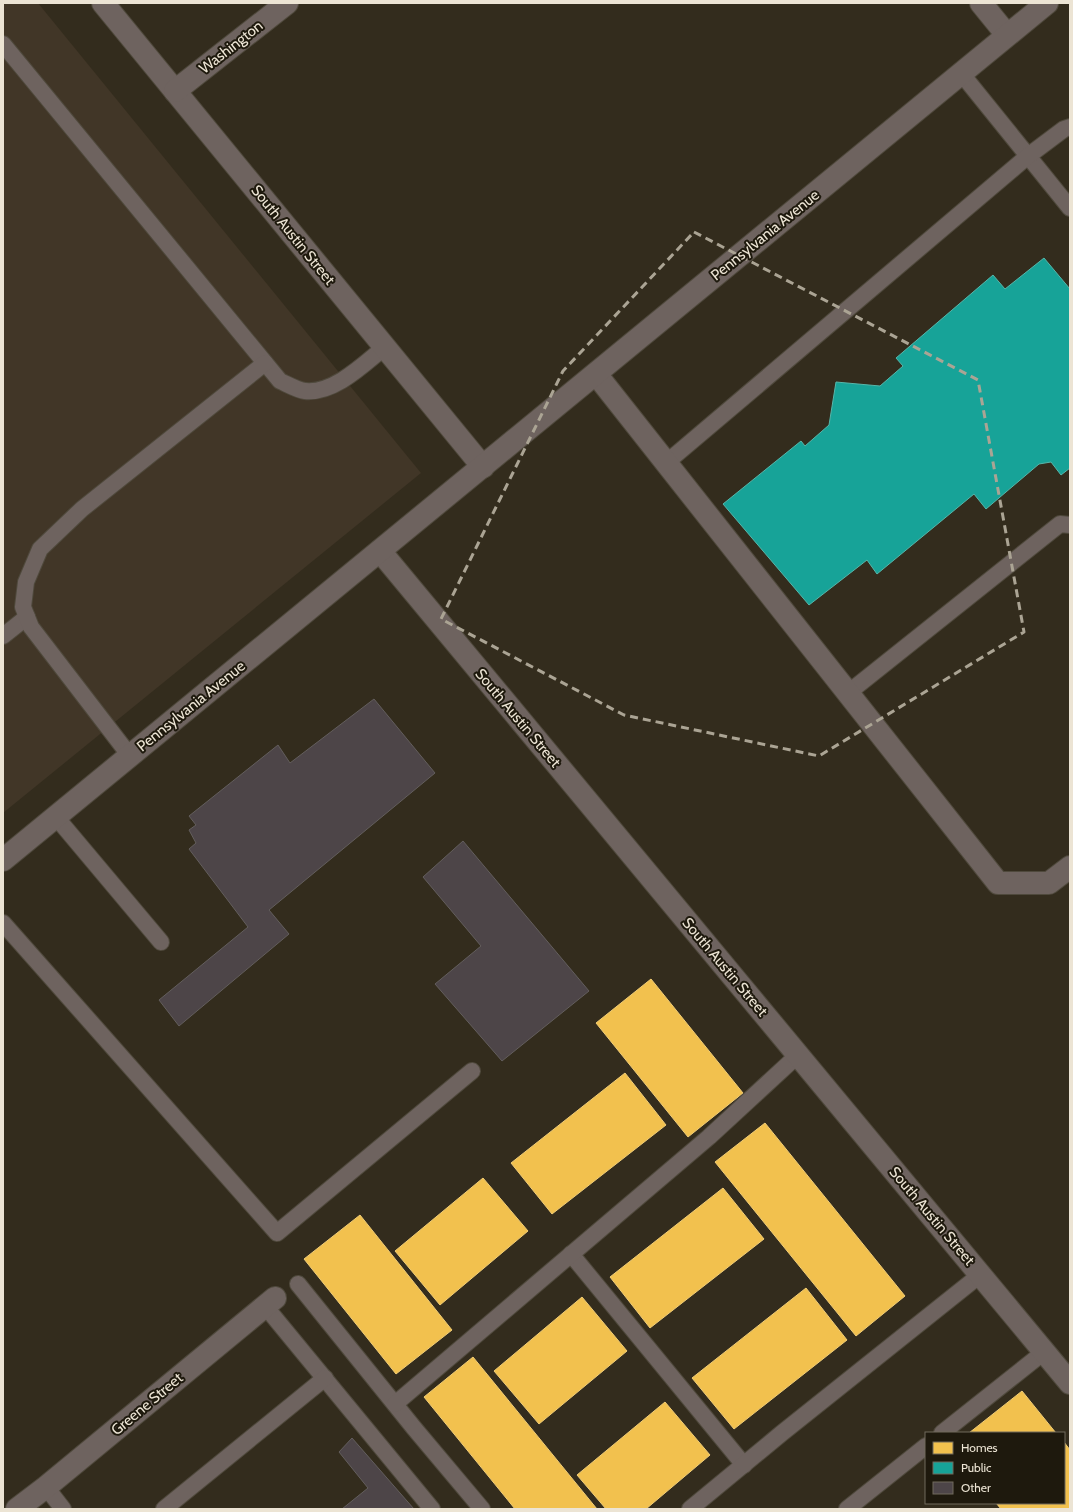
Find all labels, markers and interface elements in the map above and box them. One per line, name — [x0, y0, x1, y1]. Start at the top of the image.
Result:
street label: Washington — [196, 17, 266, 77]
street label: South Austin Street — [247, 181, 339, 289]
street label: Pennsylvania Avenue — [707, 186, 823, 284]
street label: Pennsylvania Avenue — [133, 657, 249, 755]
street label: South Austin Street — [472, 665, 564, 771]
street label: South Austin Street — [679, 914, 771, 1020]
street label: South Austin Street — [886, 1163, 978, 1269]
street label: Greene Street — [108, 1369, 186, 1439]
legend — [925, 1432, 1065, 1504]
text: Homes — [961, 1440, 998, 1455]
text: Public — [961, 1460, 992, 1475]
text: Other — [961, 1480, 991, 1495]

